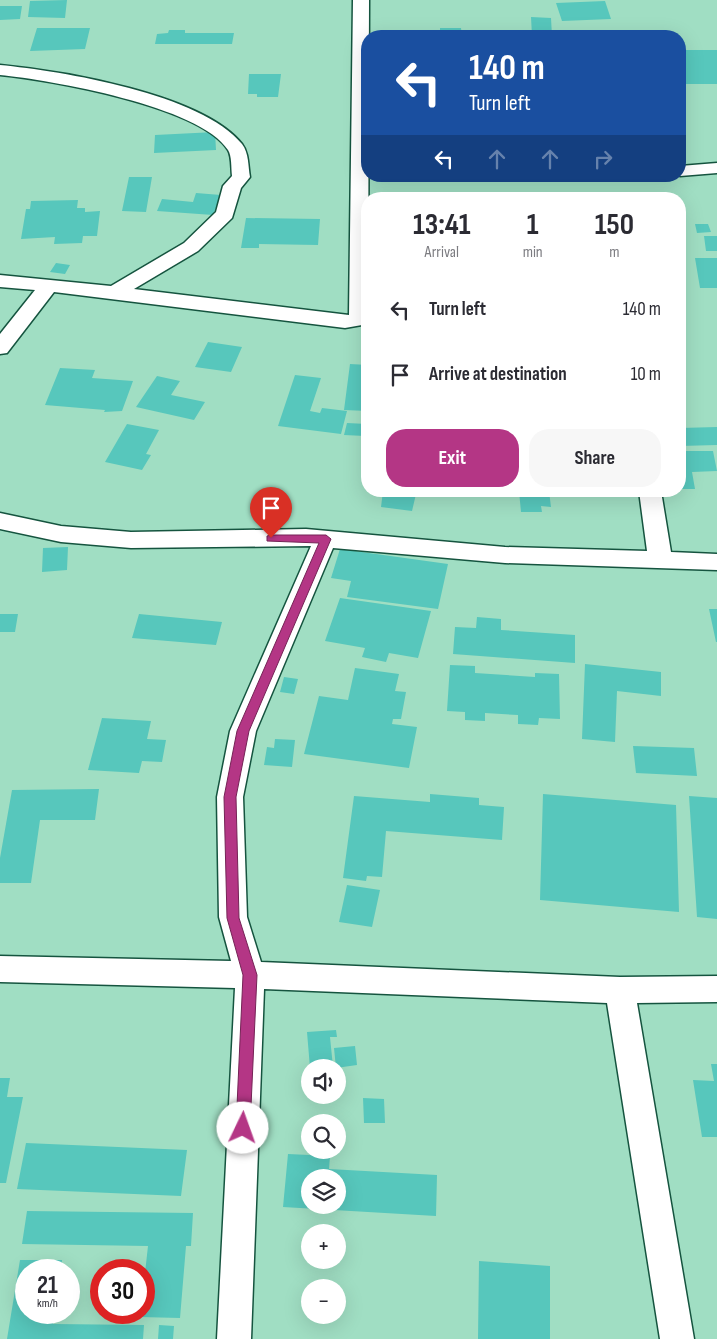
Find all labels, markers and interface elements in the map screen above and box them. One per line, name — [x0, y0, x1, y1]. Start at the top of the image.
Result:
text: 140 m — [469, 47, 545, 90]
icon: left — [386, 50, 451, 115]
text: Turn left — [469, 90, 531, 117]
icon: left — [430, 145, 458, 173]
icon: ahead — [483, 145, 511, 173]
icon: ahead — [536, 145, 564, 173]
icon: right — [589, 145, 617, 173]
text: 13:41 — [413, 207, 471, 243]
text: 1 — [527, 207, 539, 243]
text: 150 — [595, 207, 634, 243]
text: Arrival — [425, 243, 459, 262]
text: min — [523, 243, 543, 262]
text: m — [609, 243, 620, 262]
icon: left — [386, 296, 414, 324]
text: Turn left — [429, 298, 486, 321]
text: 140 m — [623, 298, 661, 321]
icon: arrive — [386, 361, 414, 389]
text: Arrive at destination — [429, 363, 567, 386]
text: 10 m — [631, 363, 661, 386]
button: Exit — [386, 429, 519, 487]
button: Share — [529, 429, 661, 487]
pin — [250, 487, 292, 538]
icon: arrive — [257, 494, 285, 522]
map controls — [301, 1059, 346, 1324]
button: sound — [301, 1059, 346, 1104]
position arrow — [216, 1101, 268, 1153]
button: search — [301, 1114, 346, 1159]
button: layers — [301, 1169, 346, 1214]
button: + — [301, 1224, 346, 1269]
speed limit sign: 30 — [90, 1259, 155, 1324]
text: 21 — [37, 1270, 58, 1301]
button: − — [301, 1279, 346, 1324]
text: km/h — [37, 1296, 58, 1311]

